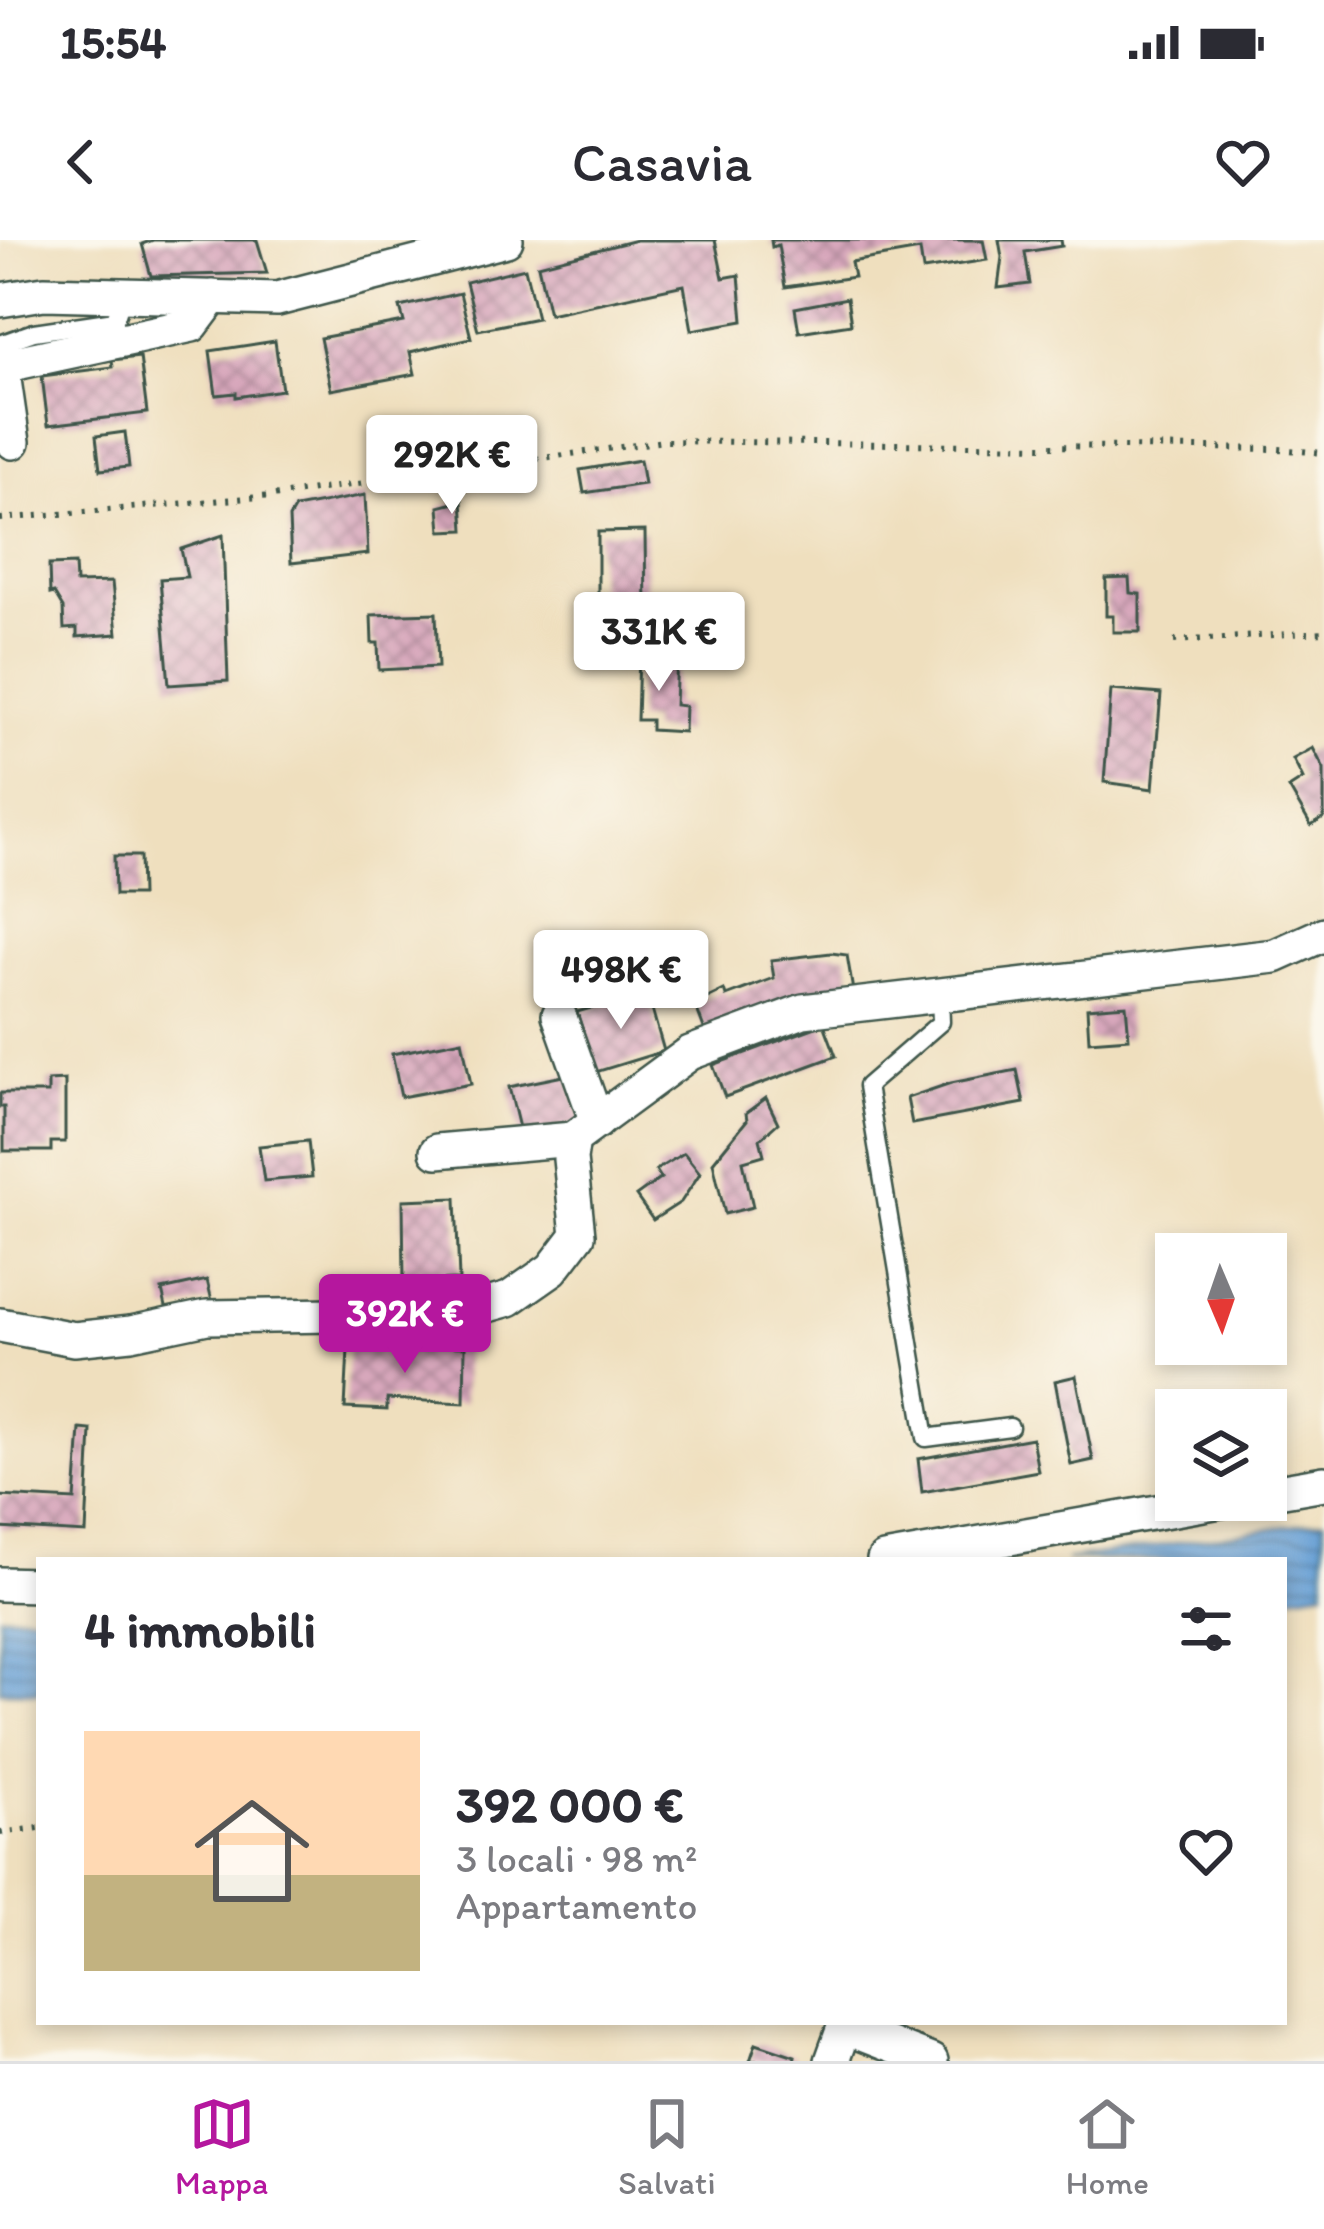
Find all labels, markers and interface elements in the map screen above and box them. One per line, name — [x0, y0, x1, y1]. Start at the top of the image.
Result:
text: 15:54 — [60, 15, 166, 69]
icon: back — [48, 129, 114, 195]
icon: heart — [1210, 129, 1276, 195]
text: Casavia — [572, 130, 752, 195]
pin: 292K € — [354, 415, 550, 517]
text: 292K € — [393, 430, 511, 477]
pin: 331K € — [561, 592, 757, 694]
text: 331K € — [601, 607, 717, 654]
pin: 498K € — [523, 930, 719, 1032]
text: 498K € — [560, 945, 682, 992]
north arrow — [1155, 1233, 1287, 1365]
map controls — [1155, 1233, 1287, 1521]
pin: 392K € — [307, 1274, 503, 1376]
text: 392K € — [346, 1289, 464, 1336]
button: layers — [1155, 1389, 1287, 1521]
icon: filters — [1173, 1596, 1239, 1662]
text: 4 immobili — [84, 1599, 316, 1660]
text: 392 000 € — [456, 1774, 684, 1835]
icon: home — [180, 1779, 324, 1923]
icon: heart — [1173, 1818, 1239, 1884]
text: 3 locali · 98 m² — [456, 1835, 697, 1882]
text: Appartamento — [456, 1882, 697, 1929]
tab: Mappa — [175, 2091, 268, 2202]
tab: Salvati — [618, 2091, 716, 2202]
tab: Home — [1066, 2091, 1149, 2202]

